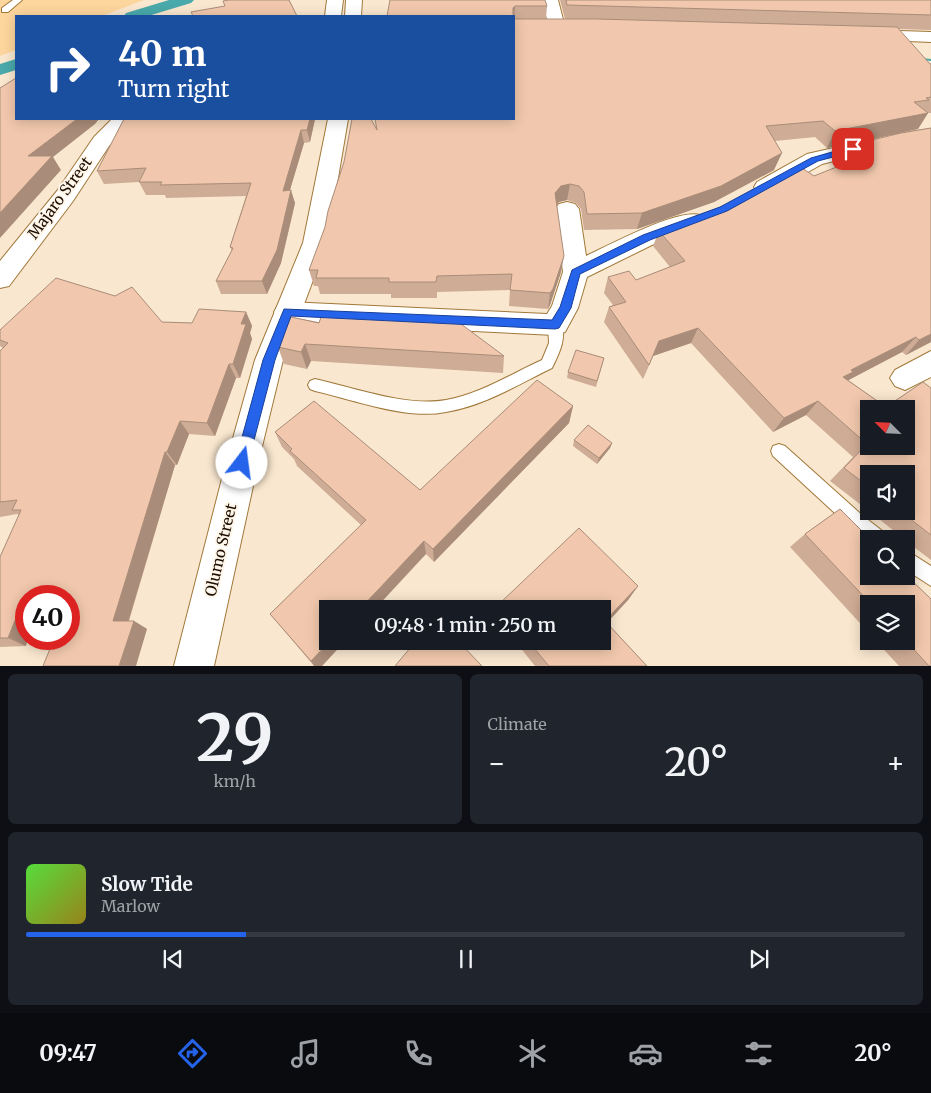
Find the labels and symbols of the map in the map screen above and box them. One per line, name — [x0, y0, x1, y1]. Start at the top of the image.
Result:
pin — [832, 128, 874, 170]
street label: Majaro Street — [23, 153, 96, 242]
north arrow — [860, 400, 915, 455]
position arrow — [215, 436, 267, 488]
street label: Olumo Street — [201, 502, 240, 598]
speed limit sign: 40 — [15, 585, 80, 650]

